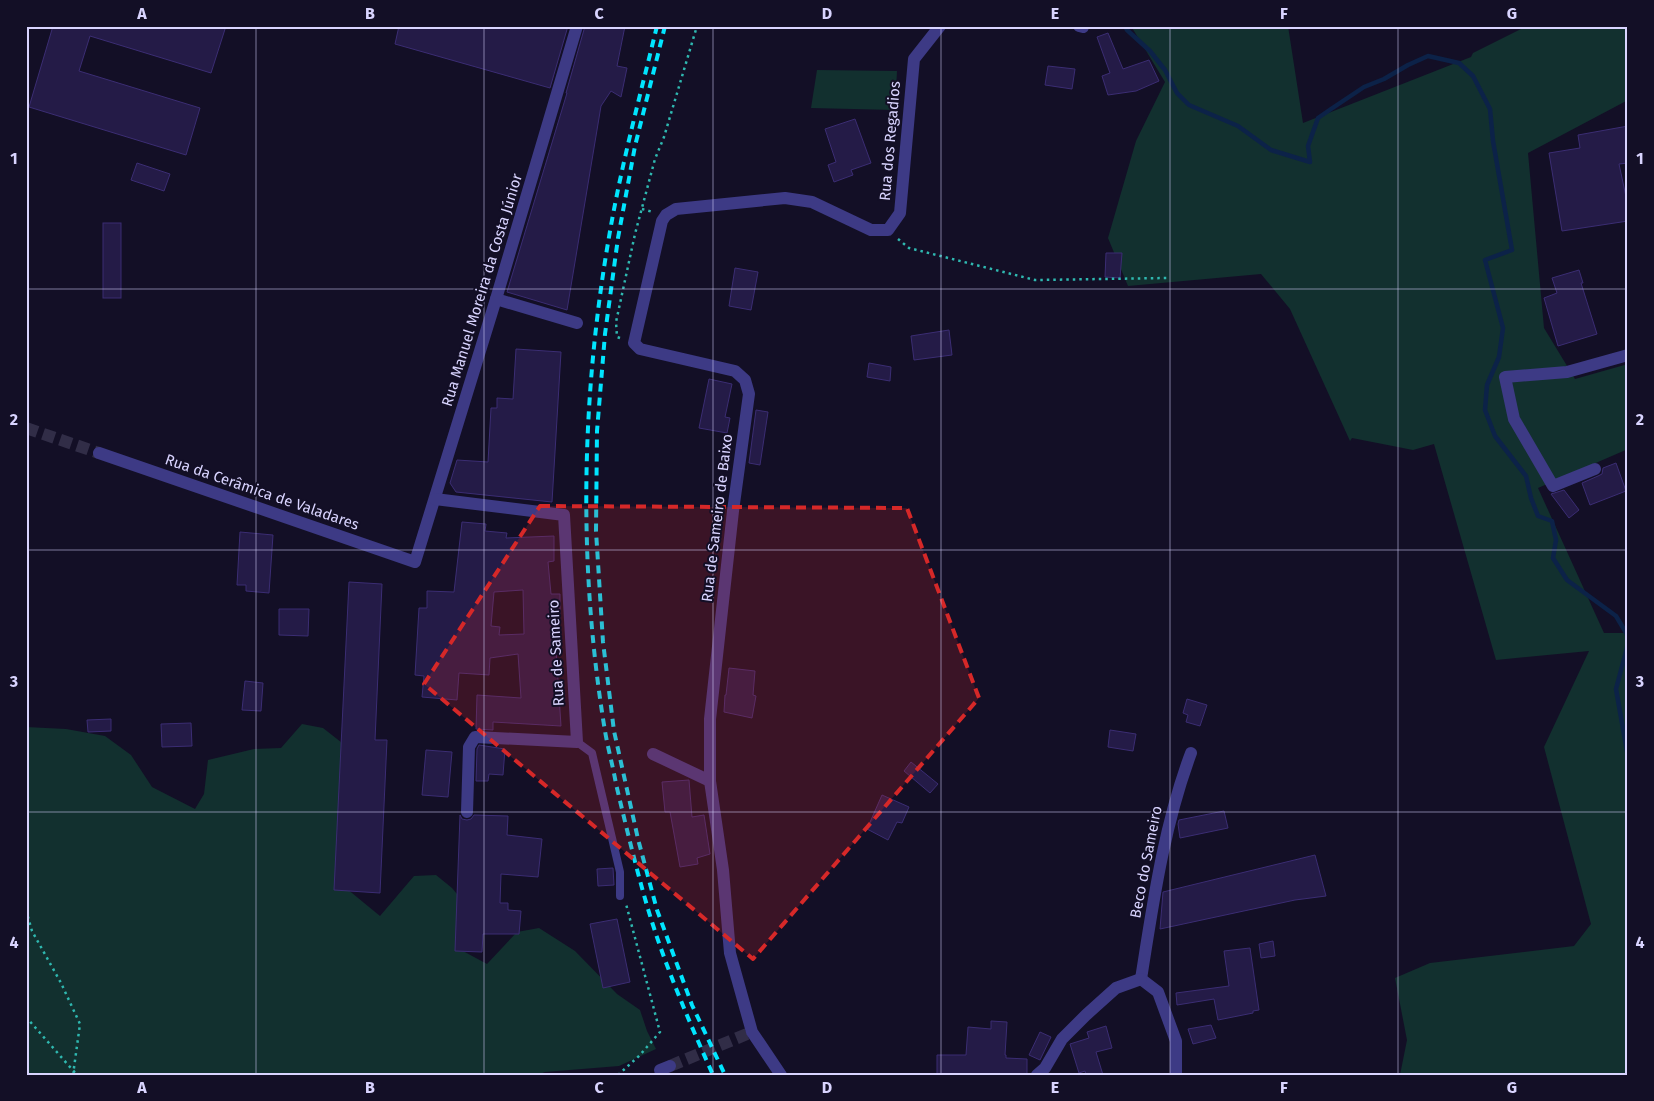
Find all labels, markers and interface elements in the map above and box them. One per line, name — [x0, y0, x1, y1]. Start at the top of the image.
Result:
text: A — [136, 4, 147, 23]
text: B — [365, 4, 375, 23]
text: C — [594, 4, 604, 23]
text: D — [822, 4, 832, 23]
text: E — [1051, 4, 1059, 23]
text: F — [1280, 4, 1288, 23]
text: G — [1507, 4, 1517, 23]
street label: Rua dos Regadios — [876, 80, 904, 202]
text: 1 — [10, 149, 18, 168]
text: 1 — [1636, 149, 1644, 168]
street label: Rua Manuel Moreira da Costa Júnior — [438, 171, 526, 409]
text: 2 — [10, 410, 18, 429]
text: 2 — [1636, 410, 1644, 429]
street label: Rua de Sameiro de Baixo — [698, 433, 736, 603]
street label: Rua da Cerâmica de Valadares — [163, 450, 361, 534]
street label: Rua de Sameiro — [544, 599, 568, 707]
text: 3 — [9, 672, 18, 691]
text: 3 — [1635, 672, 1644, 691]
street label: Beco do Sameiro — [1126, 804, 1166, 920]
text: 4 — [9, 933, 19, 952]
text: 4 — [1635, 933, 1645, 952]
text: A — [136, 1078, 147, 1097]
text: B — [365, 1078, 375, 1097]
text: C — [594, 1078, 604, 1097]
text: D — [822, 1078, 832, 1097]
text: E — [1051, 1078, 1059, 1097]
text: F — [1280, 1078, 1288, 1097]
text: G — [1507, 1078, 1517, 1097]

